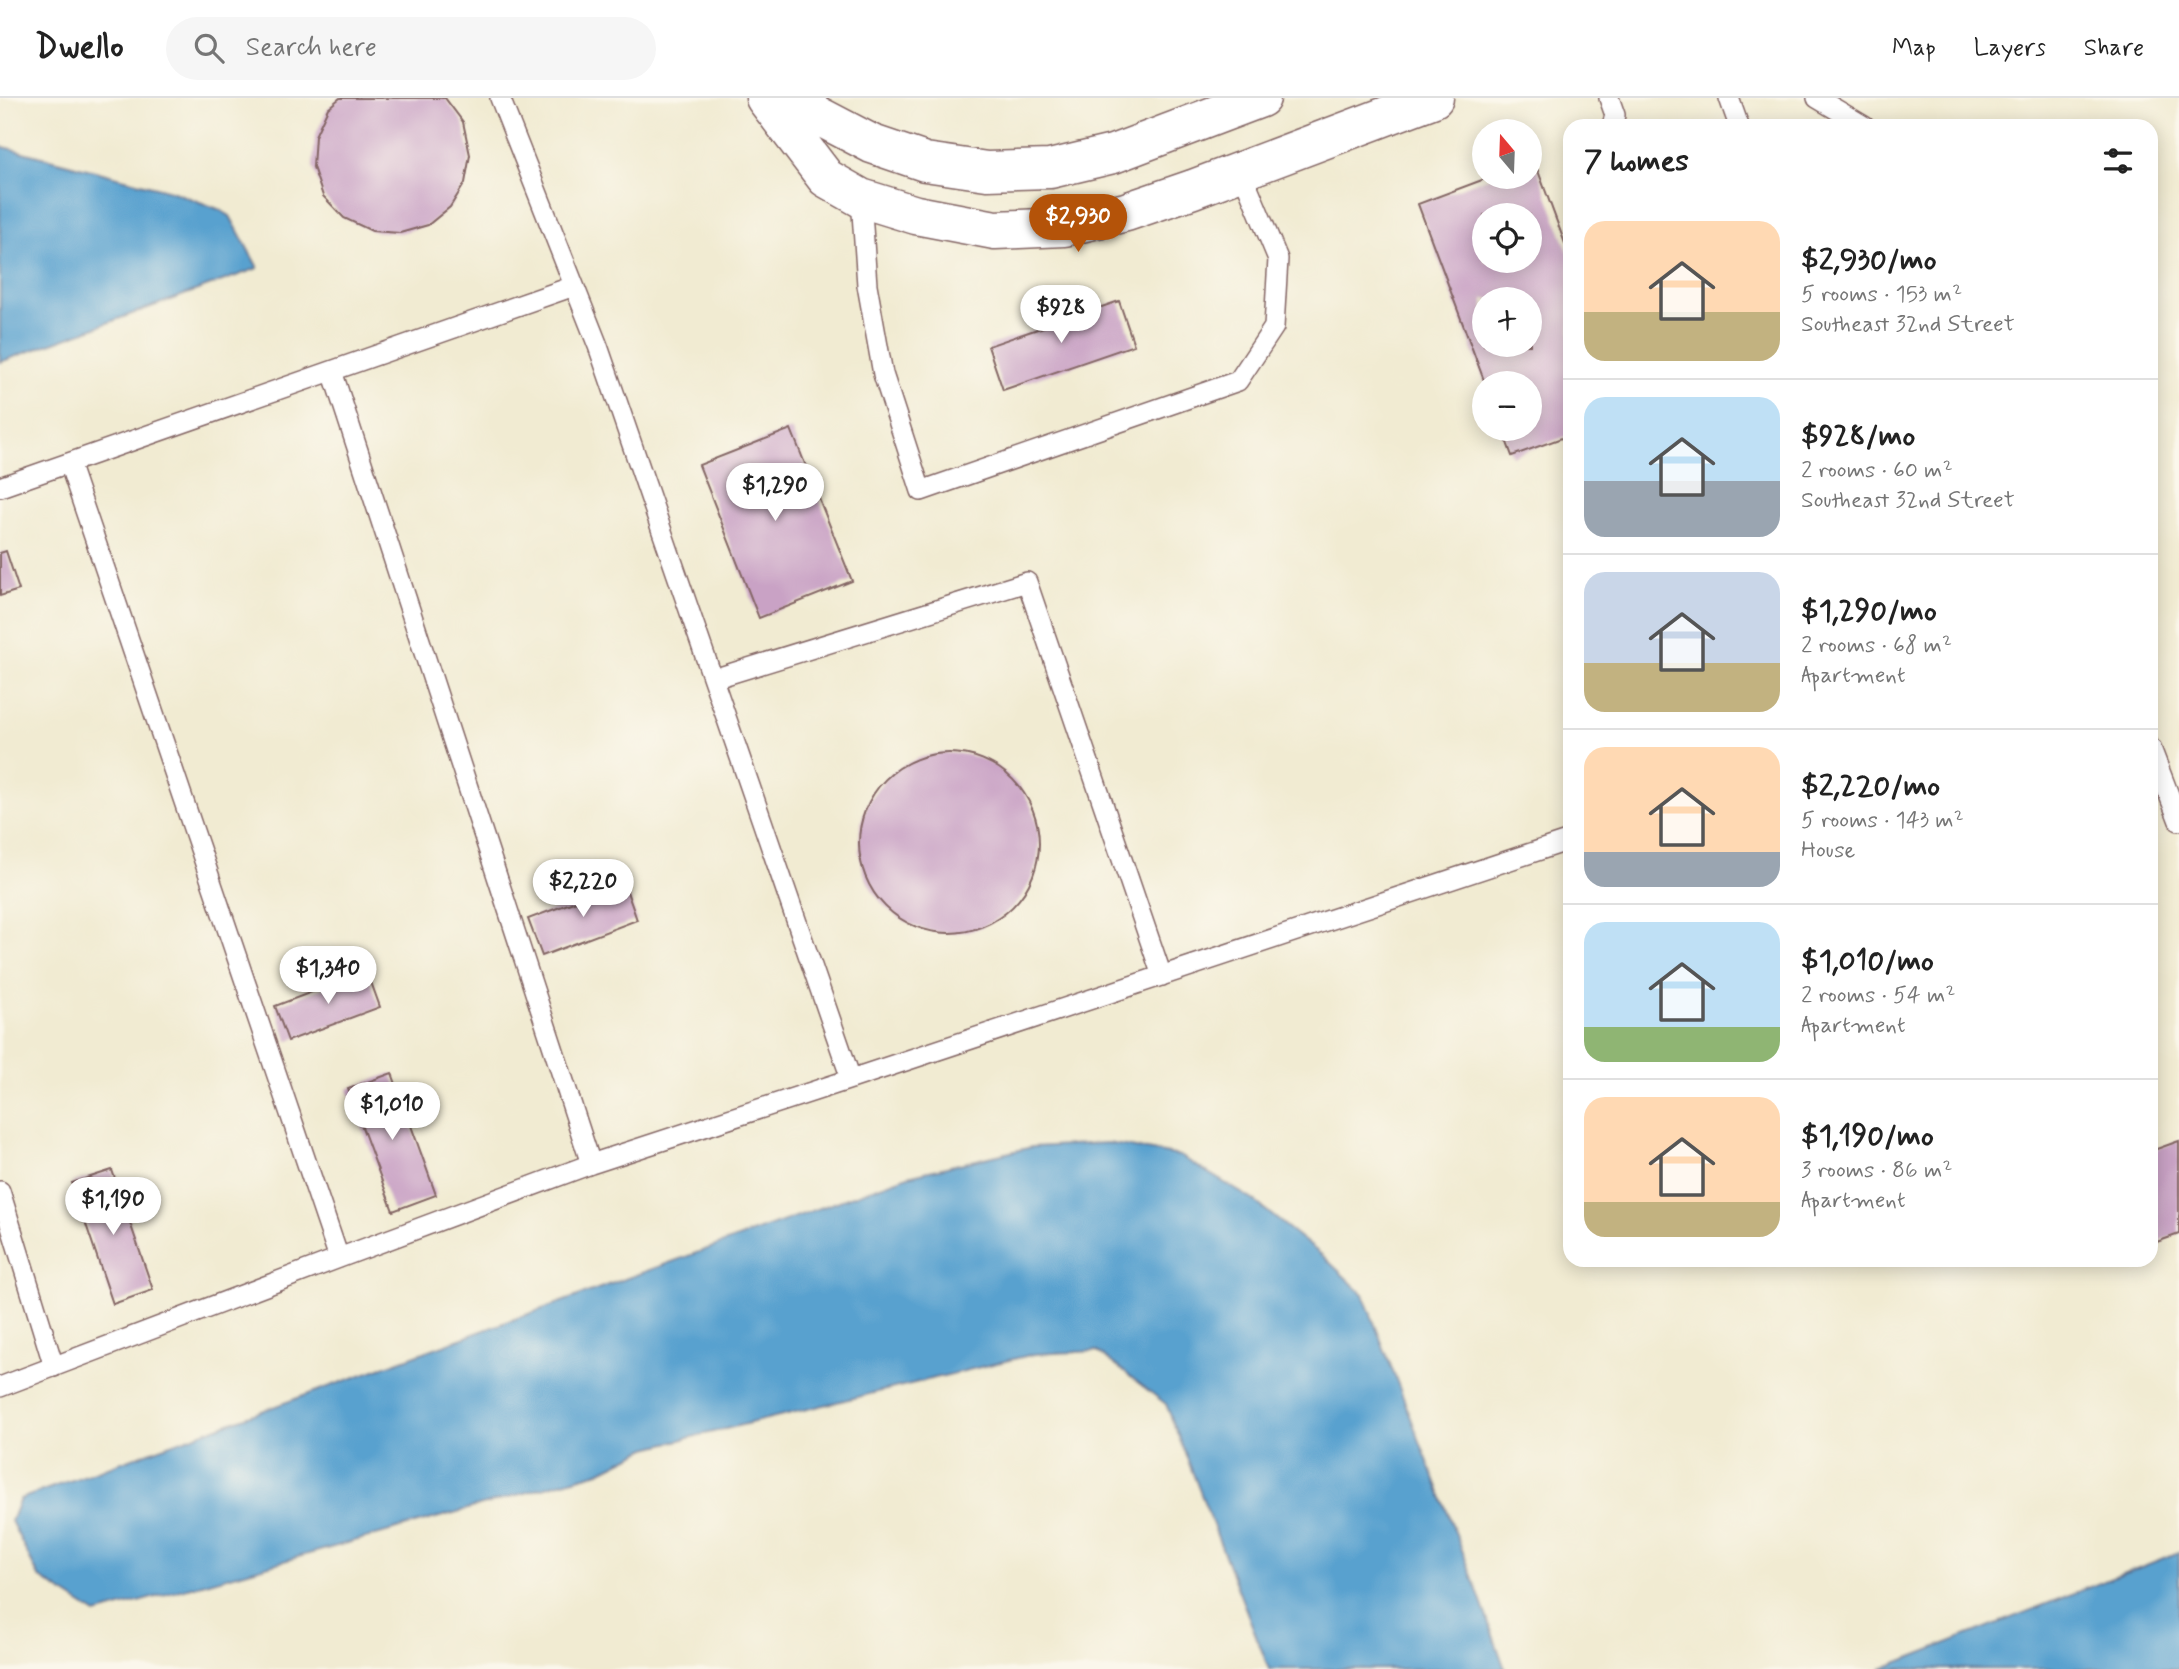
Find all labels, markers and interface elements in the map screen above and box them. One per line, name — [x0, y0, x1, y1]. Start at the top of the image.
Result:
search box — [166, 17, 656, 80]
text: Dwello — [35, 26, 124, 70]
icon: search — [190, 29, 228, 67]
text: Search here — [246, 31, 377, 65]
text: Map — [1892, 33, 1936, 64]
text: Layers — [1974, 33, 2046, 64]
text: Share — [2084, 33, 2144, 64]
north arrow — [1472, 119, 1542, 189]
map controls — [1472, 119, 1542, 441]
text: 7 homes — [1584, 142, 1689, 181]
icon: filters — [2099, 142, 2137, 180]
pin: $2,930 — [1021, 194, 1135, 254]
text: $2,930 — [1045, 202, 1111, 232]
button: locate — [1472, 203, 1542, 273]
text: $2,930/mo — [1801, 241, 1937, 280]
icon: home — [1640, 249, 1724, 333]
text: 5 rooms · 153 m² — [1801, 280, 1962, 310]
pin: $928 — [1020, 286, 1102, 345]
button: + — [1472, 287, 1542, 357]
text: $928 — [1036, 293, 1086, 323]
text: Southeast 32nd Street — [1801, 310, 2015, 340]
button: − — [1472, 371, 1542, 441]
text: $928/mo — [1801, 417, 1915, 456]
icon: home — [1640, 425, 1724, 509]
text: 2 rooms · 60 m² — [1801, 456, 1953, 486]
pin: $1,290 — [718, 464, 832, 523]
text: $1,290 — [742, 471, 808, 501]
text: Southeast 32nd Street — [1801, 486, 2015, 516]
text: $1,290/mo — [1801, 592, 1937, 631]
icon: home — [1640, 600, 1724, 684]
text: 2 rooms · 68 m² — [1801, 631, 1952, 661]
text: Apartment — [1801, 661, 1906, 691]
text: $2,220/mo — [1801, 767, 1940, 806]
icon: home — [1640, 775, 1724, 859]
text: 5 rooms · 143 m² — [1801, 806, 1964, 836]
text: House — [1801, 836, 1855, 866]
pin: $2,220 — [526, 860, 640, 919]
text: $2,220 — [549, 867, 617, 897]
text: $1,010/mo — [1801, 942, 1934, 981]
pin: $1,340 — [271, 946, 385, 1006]
icon: home — [1640, 950, 1724, 1034]
text: $1,340 — [296, 954, 360, 984]
text: 2 rooms · 54 m² — [1801, 981, 1955, 1011]
text: Apartment — [1801, 1011, 1906, 1041]
pin: $1,010 — [335, 1082, 449, 1142]
text: $1,010 — [360, 1090, 424, 1120]
text: $1,190/mo — [1801, 1117, 1934, 1156]
icon: home — [1640, 1125, 1724, 1209]
text: 3 rooms · 86 m² — [1801, 1156, 1952, 1186]
pin: $1,190 — [56, 1178, 170, 1237]
text: $1,190 — [81, 1185, 145, 1215]
text: Apartment — [1801, 1186, 1906, 1216]

